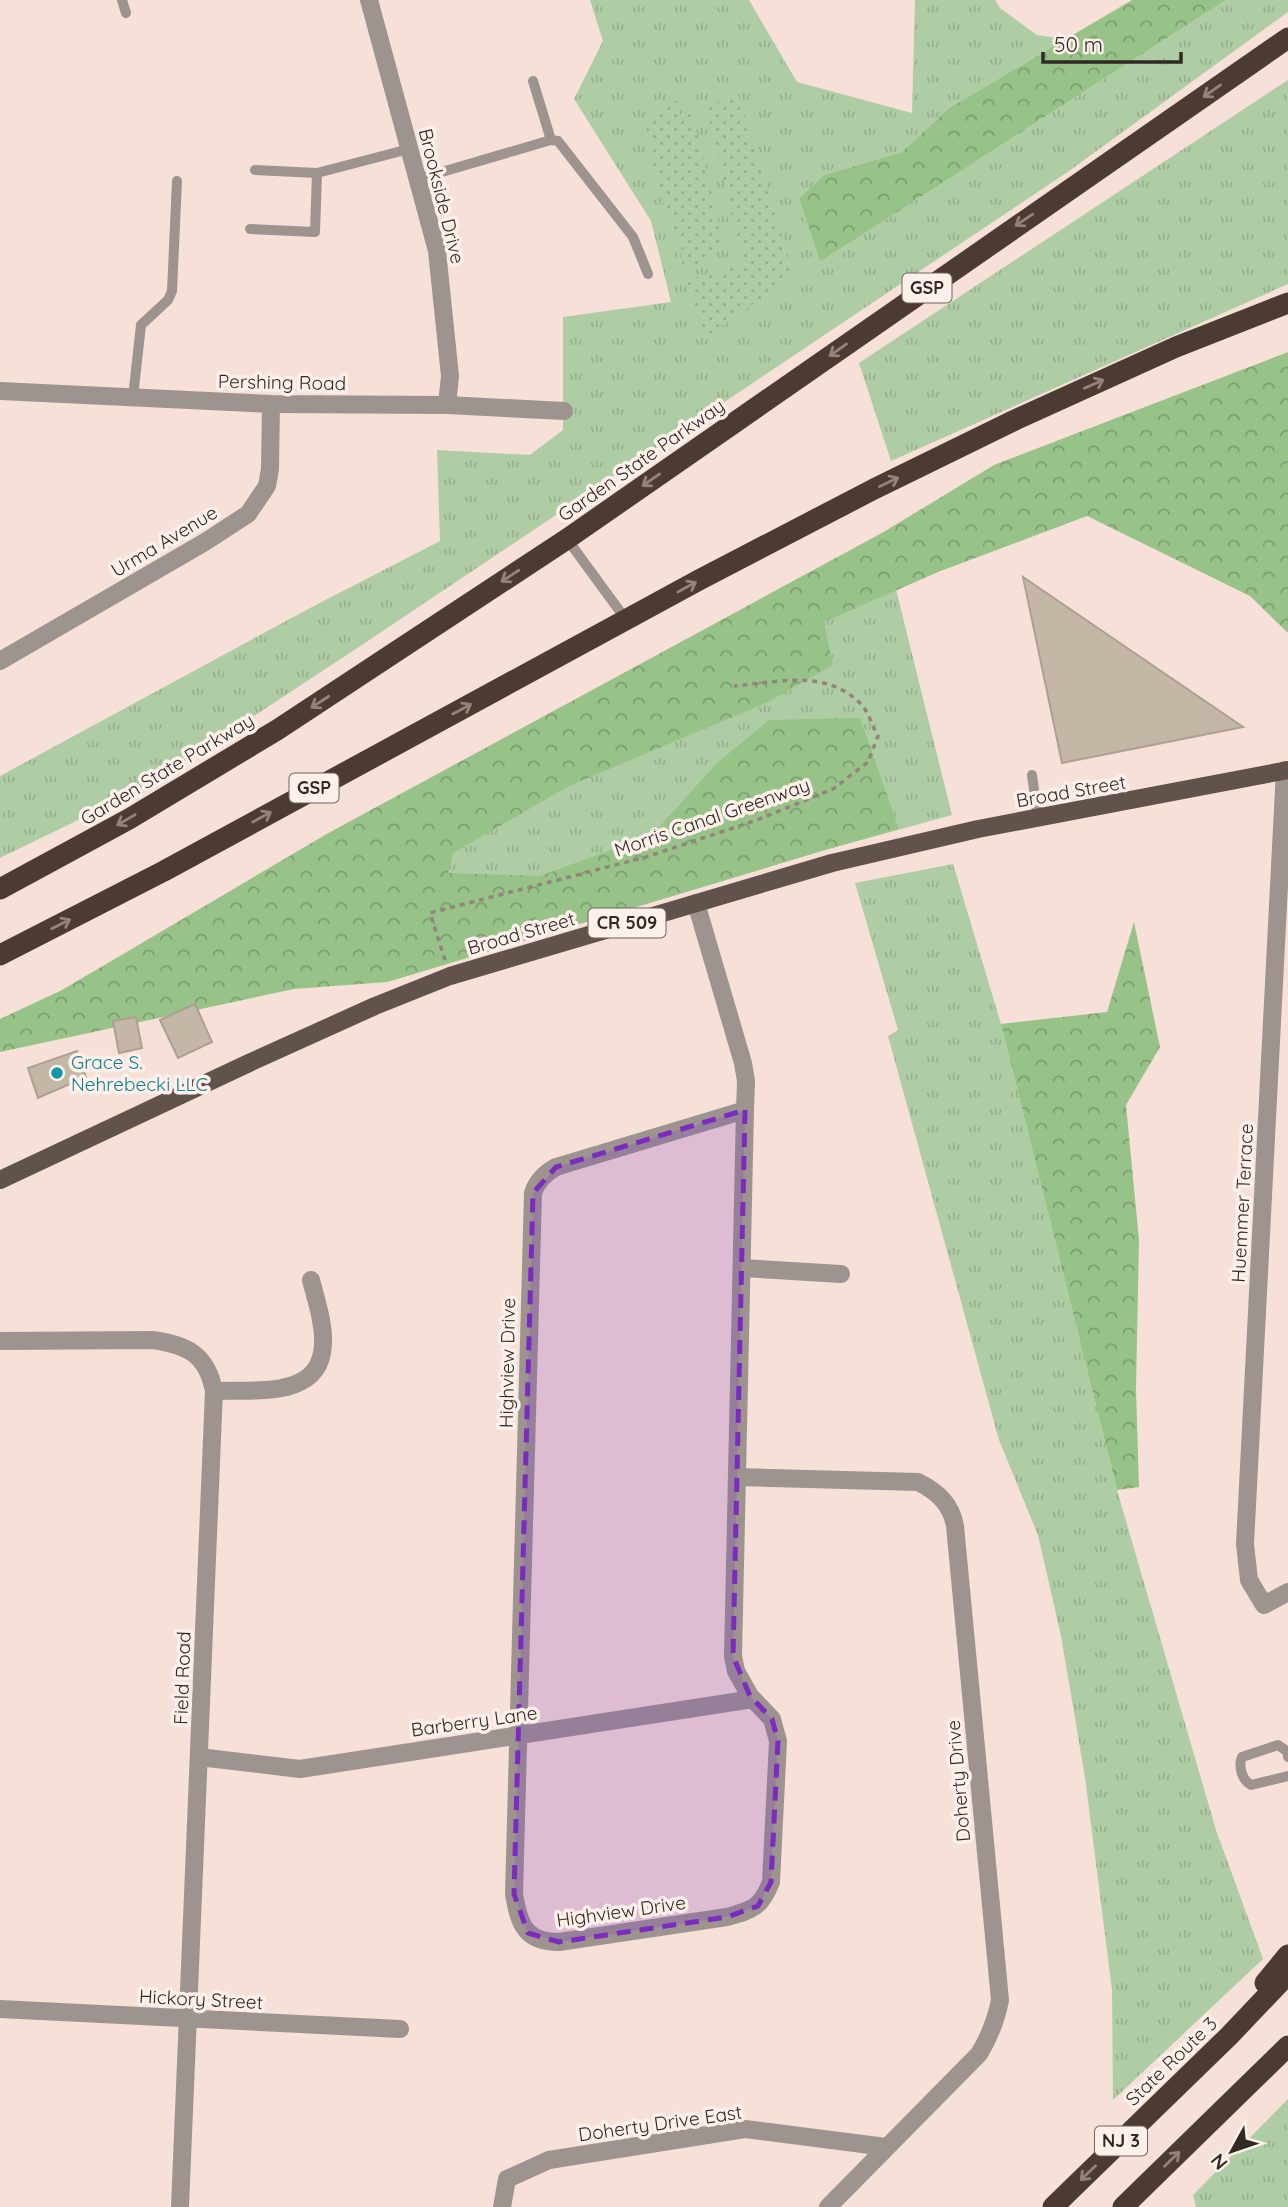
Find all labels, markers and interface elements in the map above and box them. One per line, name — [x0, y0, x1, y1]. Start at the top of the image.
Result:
scale bar — [1043, 21, 1181, 65]
text: 50 m — [1054, 31, 1103, 57]
one-way arrow — [1203, 84, 1222, 99]
street label: Brookside Drive — [414, 126, 470, 266]
one-way arrow — [1015, 212, 1034, 227]
road number: GSP — [902, 274, 951, 302]
one-way arrow — [829, 343, 848, 357]
street label: Pershing Road — [218, 369, 346, 395]
one-way arrow — [1083, 377, 1104, 390]
street label: Garden State Parkway — [553, 393, 729, 527]
one-way arrow — [642, 473, 662, 487]
one-way arrow — [878, 475, 899, 489]
street label: Urma Avenue — [106, 500, 222, 582]
one-way arrow — [501, 569, 520, 583]
one-way arrow — [676, 580, 696, 594]
one-way arrow — [311, 695, 331, 709]
one-way arrow — [451, 702, 471, 716]
street label: Garden State Parkway — [76, 708, 258, 830]
street label: Broad Street — [1014, 770, 1128, 812]
street label: Morris Canal Greenway — [611, 772, 813, 862]
road number: GSP — [290, 774, 338, 802]
one-way arrow — [251, 810, 271, 824]
one-way arrow — [117, 814, 137, 828]
street label: Broad Street — [464, 906, 578, 960]
road number: CR 509 — [588, 908, 666, 938]
one-way arrow — [50, 917, 71, 931]
place label: Grace S. Nehrebecki LLC — [71, 1050, 208, 1096]
marker: Grace S. Nehrebecki LLC — [49, 1065, 65, 1081]
street label: Huemmer Terrace — [1226, 1123, 1258, 1283]
street label: Highview Drive — [494, 1298, 520, 1428]
street label: Field Road — [168, 1631, 196, 1725]
street label: Barberry Lane — [409, 1700, 539, 1742]
street label: Doherty Drive — [941, 1719, 975, 1843]
street label: Highview Drive — [555, 1890, 687, 1932]
street label: Hickory Street — [138, 1984, 264, 2014]
street label: State Route 3 — [1120, 2011, 1222, 2111]
street label: Doherty Drive East — [577, 2100, 743, 2146]
north arrow — [1197, 2116, 1267, 2186]
road number: NJ 3 — [1095, 2126, 1147, 2155]
text: N — [1205, 2149, 1233, 2175]
one-way arrow — [1163, 2151, 1180, 2168]
one-way arrow — [1079, 2165, 1096, 2182]

